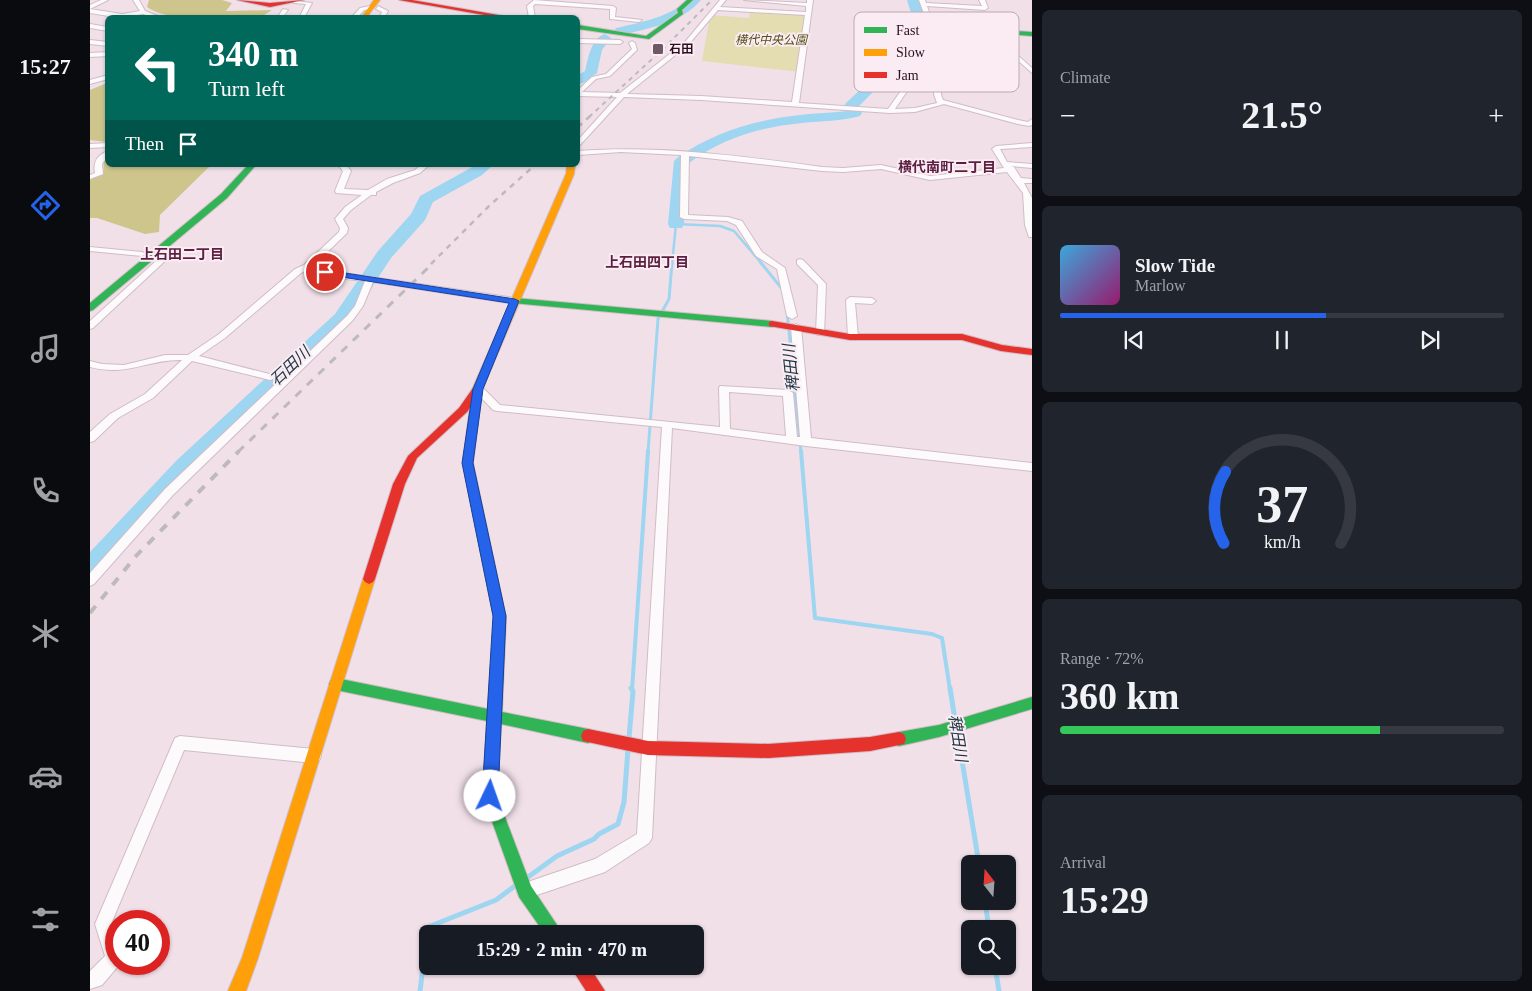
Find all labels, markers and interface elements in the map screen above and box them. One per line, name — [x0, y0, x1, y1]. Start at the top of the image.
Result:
legend — [854, 12, 1019, 92]
text: Fast — [896, 23, 919, 38]
park label: 横代中央公園 — [735, 33, 809, 47]
icon: left — [125, 35, 190, 100]
text: 340 m — [208, 35, 298, 74]
marker: 石田 — [651, 42, 665, 56]
place label: 石田 — [669, 42, 693, 56]
text: Slow — [896, 45, 926, 60]
text: 15:27 — [19, 54, 71, 79]
text: Jam — [896, 68, 919, 83]
text: Climate — [1060, 69, 1111, 86]
text: Turn left — [208, 76, 285, 101]
text: 21.5° — [1241, 94, 1323, 136]
text: − — [1060, 100, 1076, 131]
text: + — [1488, 100, 1504, 131]
icon: arrive — [174, 130, 202, 158]
text: Then — [125, 133, 164, 154]
district label: 横代南町二丁目 — [898, 159, 996, 175]
icon: directions — [28, 188, 63, 223]
district label: 上石田二丁目 — [140, 247, 224, 262]
pin — [304, 251, 346, 293]
district label: 上石田四丁目 — [605, 255, 689, 270]
text: Slow Tide — [1135, 255, 1215, 276]
icon: arrive — [311, 258, 339, 286]
text: Marlow — [1135, 277, 1186, 294]
icon: previous — [1120, 326, 1148, 354]
icon: pause — [1268, 326, 1296, 354]
icon: next — [1416, 326, 1444, 354]
icon: music — [28, 331, 63, 366]
water label: 稗田川 — [780, 341, 802, 393]
water label: 石田川 — [267, 342, 315, 389]
icon: phone — [28, 473, 63, 508]
text: 37 — [1256, 476, 1308, 533]
text: km/h — [1264, 532, 1300, 552]
icon: climate — [28, 616, 63, 651]
text: Range · 72% — [1060, 650, 1144, 667]
text: 360 km — [1060, 675, 1179, 717]
water label: 稗田川 — [946, 713, 970, 765]
icon: car — [28, 759, 63, 794]
position arrow — [463, 769, 515, 821]
text: Arrival — [1060, 854, 1106, 871]
north arrow — [961, 855, 1016, 910]
map controls — [961, 855, 1016, 975]
text: 15:29 — [1060, 879, 1149, 921]
icon: filters — [28, 902, 63, 937]
speed limit sign: 40 — [105, 910, 170, 975]
button: search — [961, 920, 1016, 975]
text: 15:29 · 2 min · 470 m — [476, 939, 647, 960]

